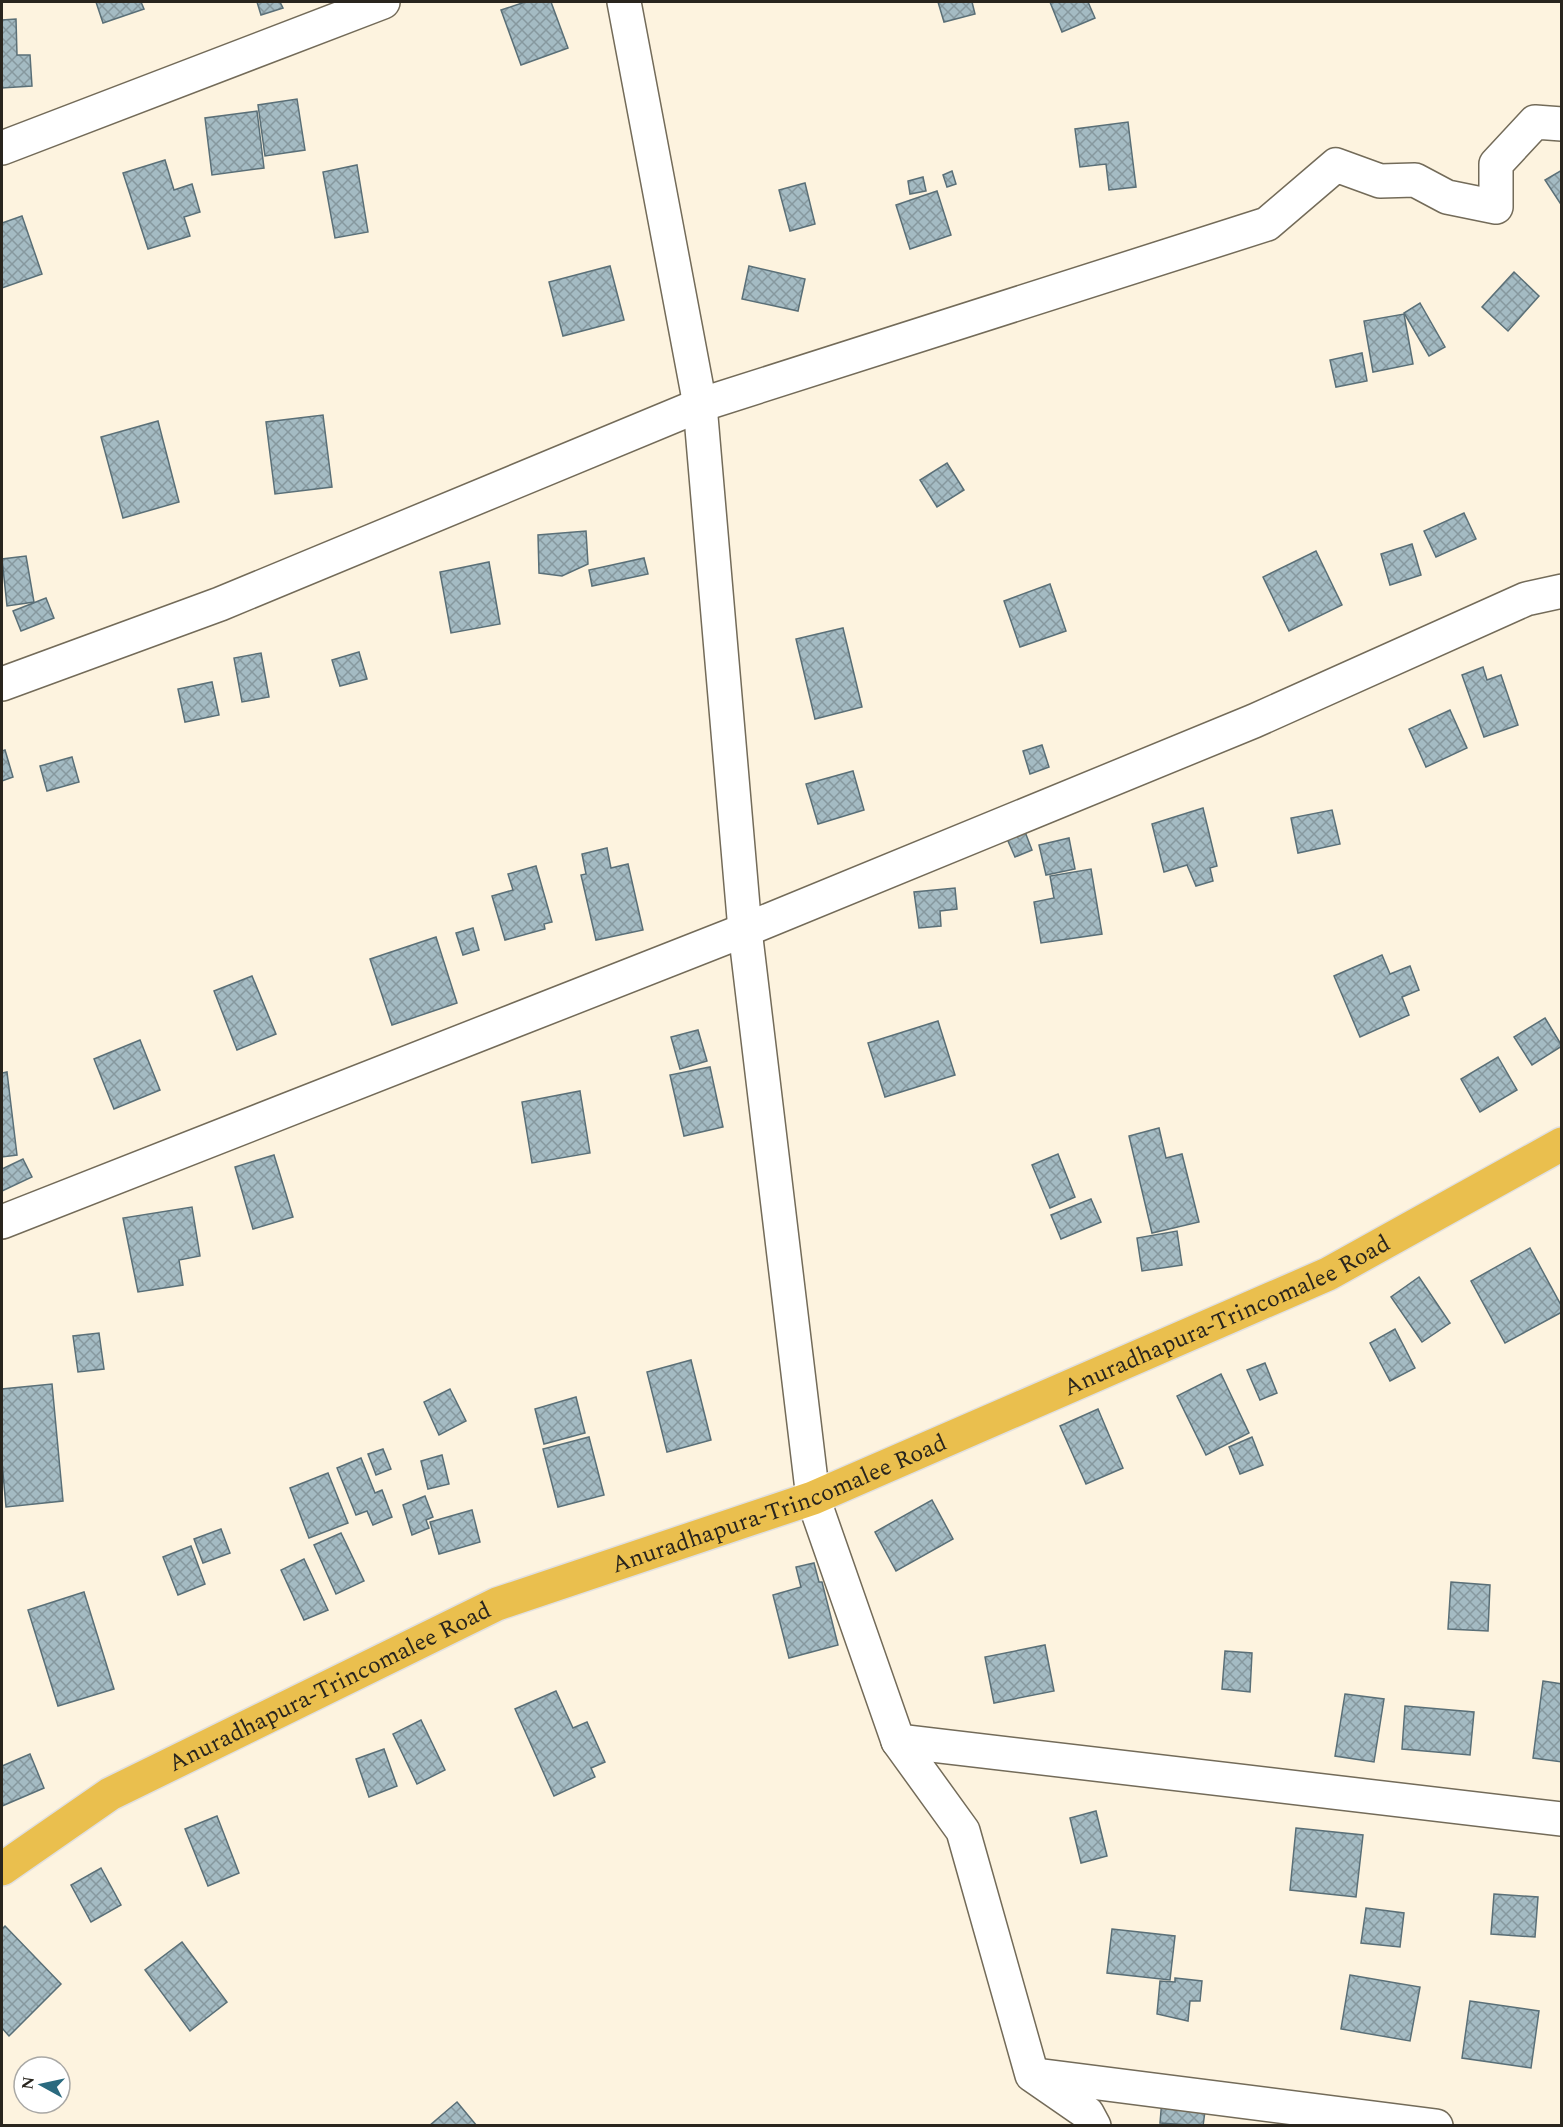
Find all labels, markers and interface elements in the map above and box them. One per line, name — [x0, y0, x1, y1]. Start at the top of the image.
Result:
street label: Anuradhapura-Trincomalee Road — [1058, 1226, 1397, 1406]
street label: Anuradhapura-Trincomalee Road — [607, 1425, 953, 1583]
street label: Anuradhapura-Trincomalee Road — [162, 1593, 498, 1782]
north arrow — [12, 2055, 72, 2115]
text: N — [15, 2075, 41, 2091]

